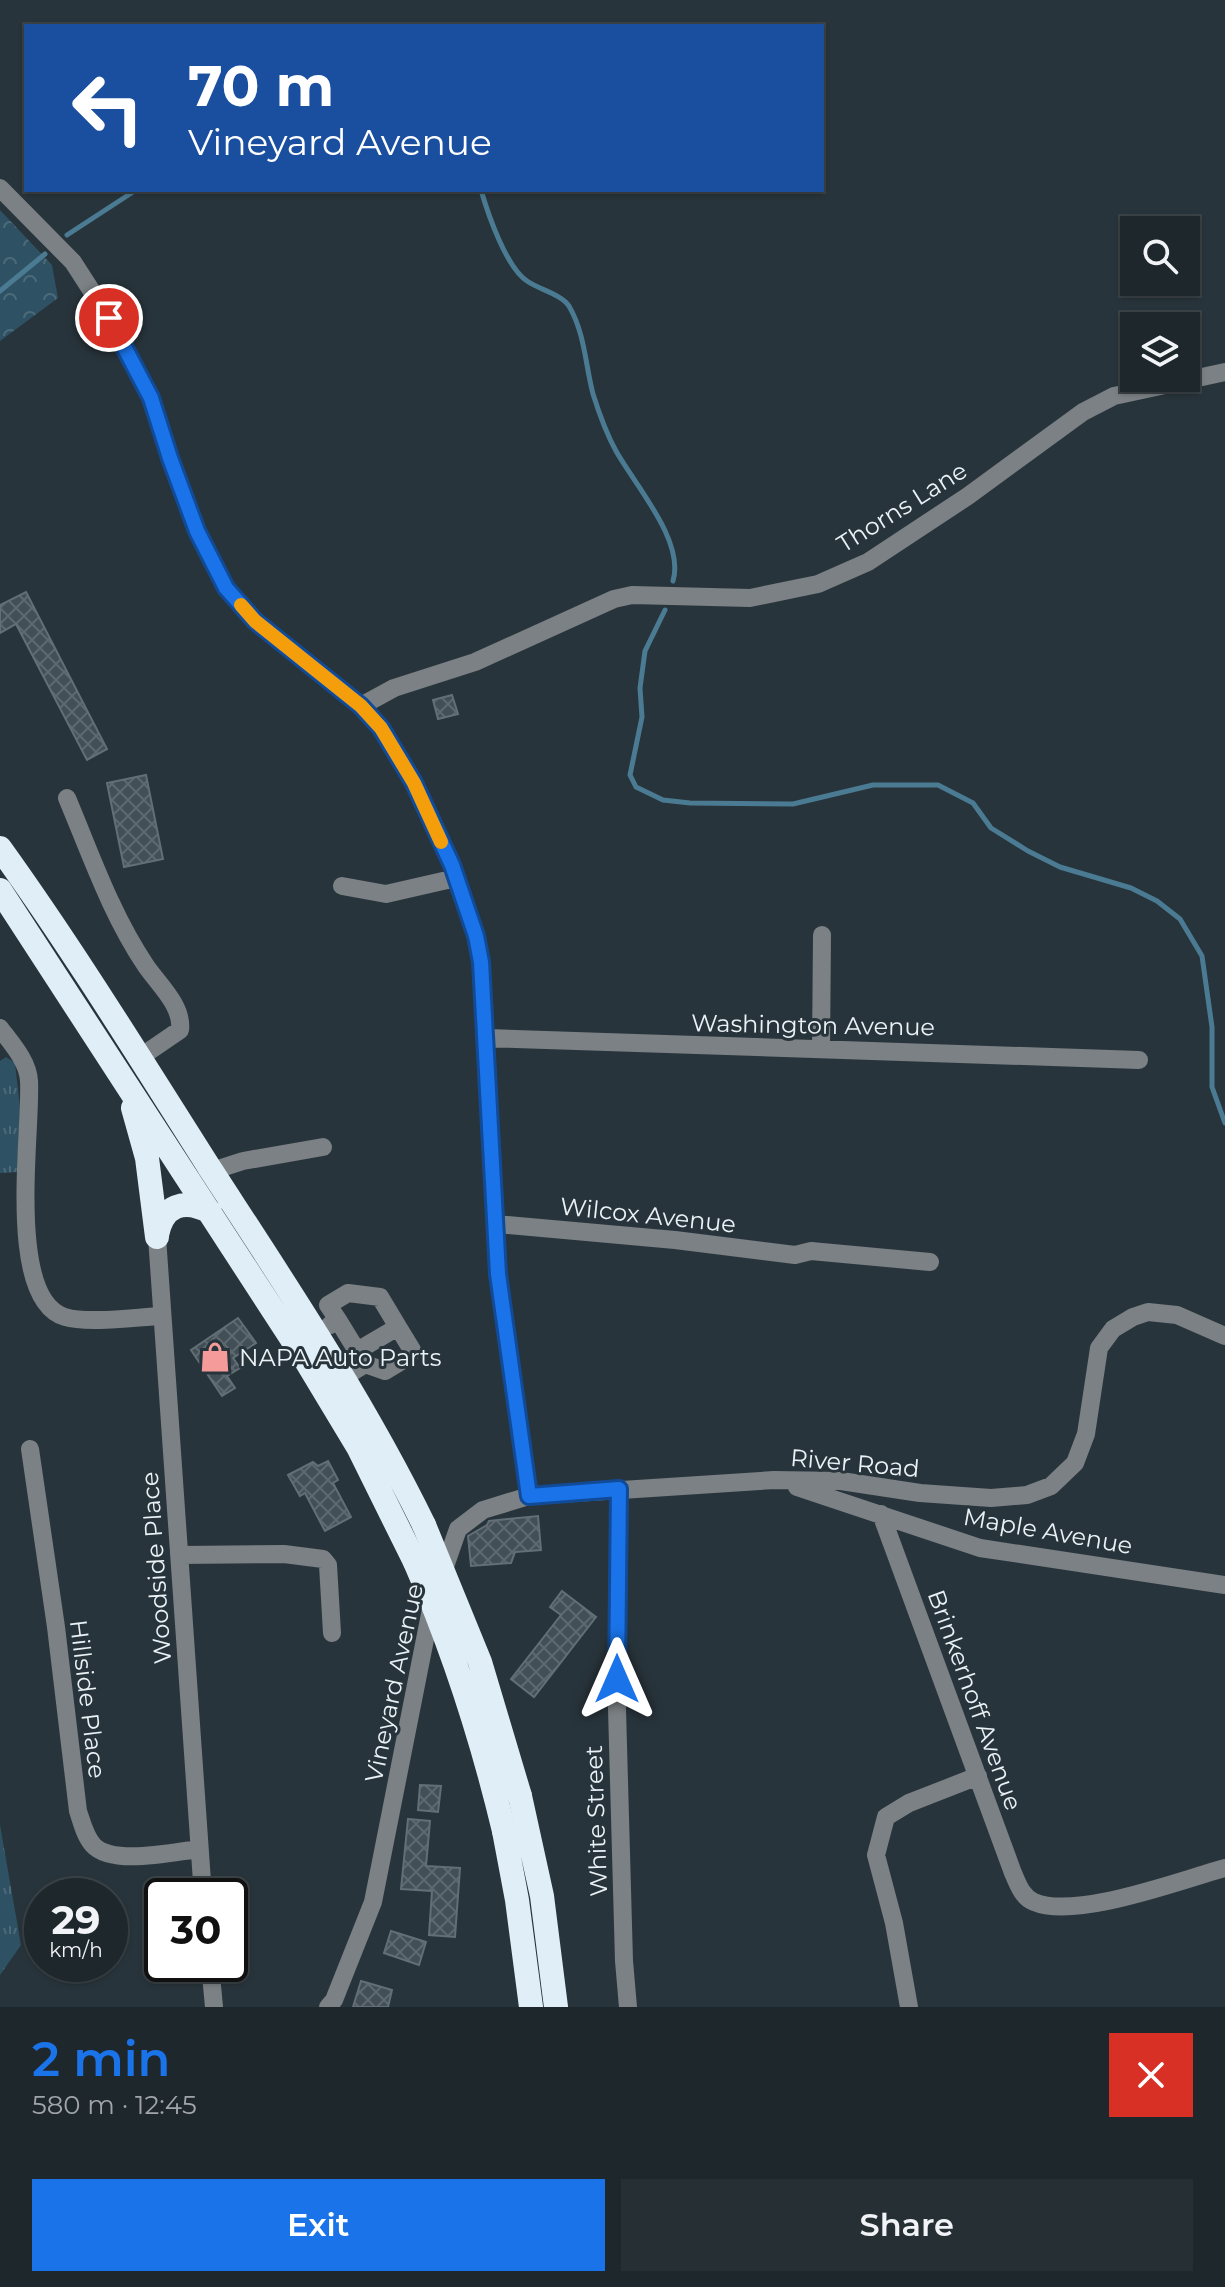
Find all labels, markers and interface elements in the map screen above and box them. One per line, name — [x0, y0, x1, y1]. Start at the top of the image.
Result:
text: 70 m — [188, 52, 334, 120]
icon: left — [56, 56, 160, 160]
text: Vineyard Avenue — [188, 120, 492, 164]
map controls — [1120, 216, 1200, 392]
button: search — [1120, 216, 1200, 296]
pin — [75, 284, 143, 352]
icon: arrive — [87, 296, 131, 340]
button: layers — [1120, 312, 1200, 392]
street label: Thorns Lane — [832, 456, 972, 558]
street label: Washington Avenue — [691, 1008, 935, 1042]
street label: Wilcox Avenue — [559, 1191, 737, 1239]
shop icon: NAPA Auto Parts — [198, 1340, 232, 1374]
place label: NAPA Auto Parts — [239, 1343, 442, 1372]
street label: River Road — [789, 1443, 921, 1483]
street label: Woodside Place — [135, 1471, 177, 1665]
street label: Maple Avenue — [961, 1502, 1135, 1560]
street label: Vineyard Avenue — [359, 1581, 429, 1785]
street label: Brinkerhoff Avenue — [922, 1586, 1028, 1814]
street label: Hillside Place — [64, 1618, 112, 1780]
position arrow — [575, 1637, 659, 1721]
street label: White Street — [579, 1745, 613, 1897]
speed limit sign: 30 — [144, 1878, 248, 1982]
text: 29 — [51, 1895, 101, 1944]
text: km/h — [49, 1938, 103, 1962]
text: 2 min — [32, 2030, 170, 2088]
button: close — [1109, 2033, 1193, 2117]
text: 580 m · 12:45 — [32, 2089, 197, 2121]
button: Exit — [32, 2179, 605, 2271]
button: Share — [621, 2179, 1193, 2271]

